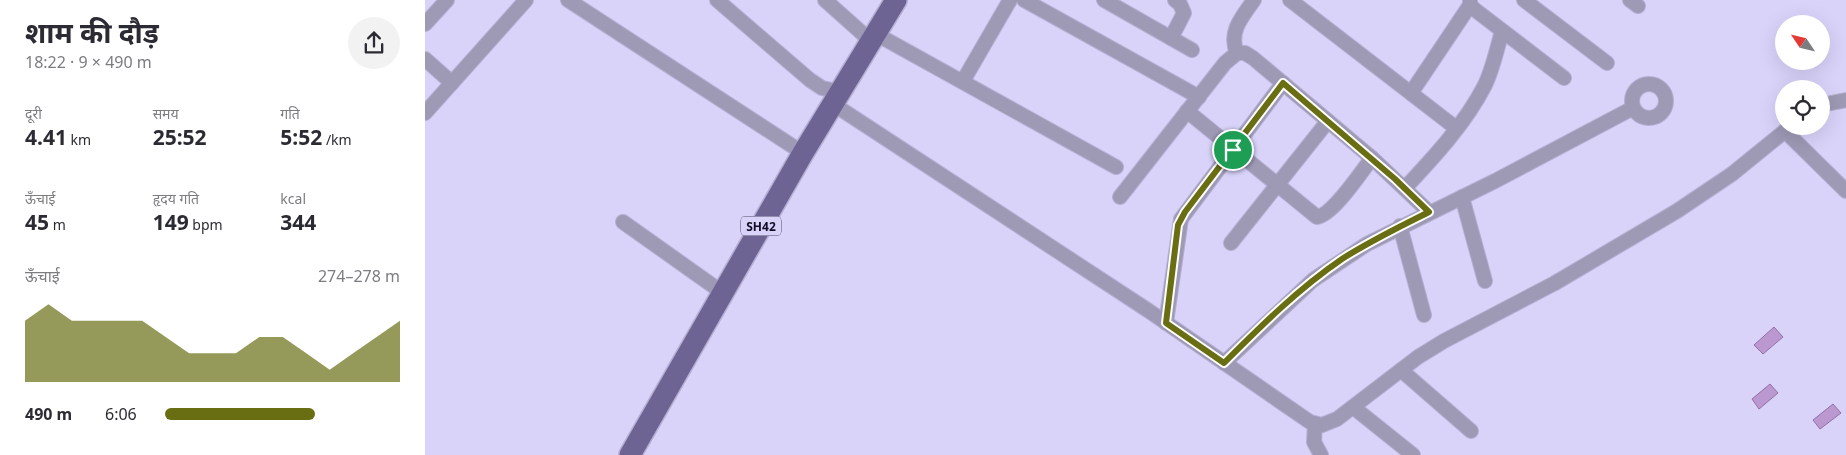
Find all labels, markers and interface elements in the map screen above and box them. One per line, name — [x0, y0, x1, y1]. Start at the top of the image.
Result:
text: शाम की दौड़ — [25, 13, 159, 51]
north arrow — [1775, 15, 1830, 70]
map controls — [1775, 15, 1830, 135]
button: share — [348, 17, 400, 69]
text: 18:22 · 9 × 490 m — [25, 51, 152, 73]
button: locate — [1775, 80, 1830, 135]
text: दूरी — [25, 104, 42, 123]
text: समय — [153, 104, 179, 123]
text: गति — [280, 104, 300, 123]
text: 4.41 — [25, 123, 67, 151]
text: 25:52 — [153, 123, 207, 151]
text: 5:52 — [280, 123, 322, 151]
pin — [1212, 129, 1254, 171]
text: km — [67, 130, 91, 149]
text: /km — [322, 130, 352, 149]
icon: arrive — [1219, 136, 1247, 164]
text: ऊँचाई — [25, 189, 55, 208]
text: हृदय गति — [153, 189, 199, 208]
text: kcal — [280, 189, 306, 208]
text: 45 — [25, 208, 49, 236]
text: 149 — [153, 208, 189, 236]
text: 344 — [280, 208, 316, 236]
text: m — [49, 215, 66, 234]
text: bpm — [189, 215, 223, 234]
road number: SH42 — [741, 217, 781, 236]
text: ऊँचाई — [25, 265, 60, 287]
text: 274–278 m — [318, 265, 400, 287]
text: 490 m — [25, 403, 72, 425]
text: 6:06 — [105, 403, 137, 425]

